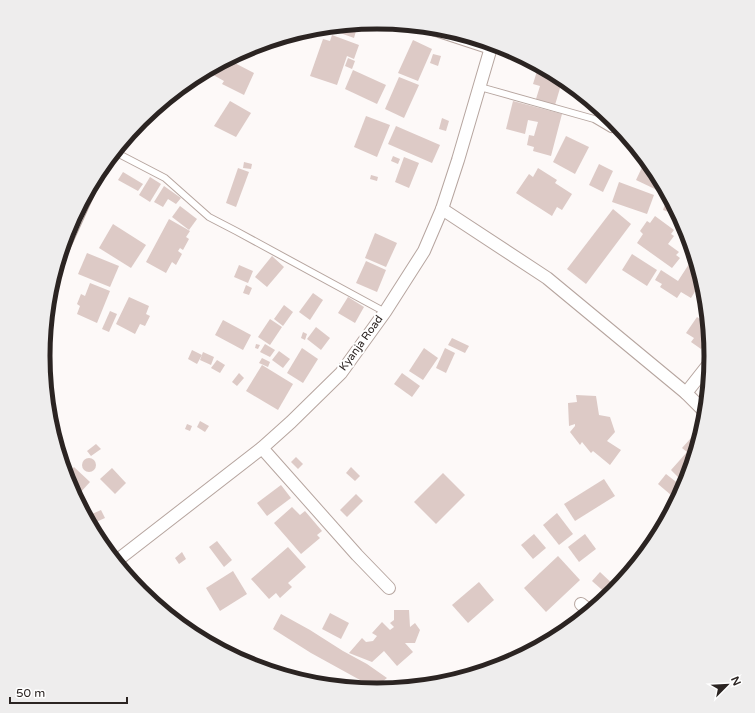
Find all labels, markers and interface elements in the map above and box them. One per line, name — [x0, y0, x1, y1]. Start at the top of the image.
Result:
street label: Kyanja Road — [336, 313, 386, 373]
north arrow — [707, 665, 747, 705]
text: N — [728, 674, 743, 688]
scale bar — [10, 679, 127, 705]
text: 50 m — [16, 686, 45, 700]

